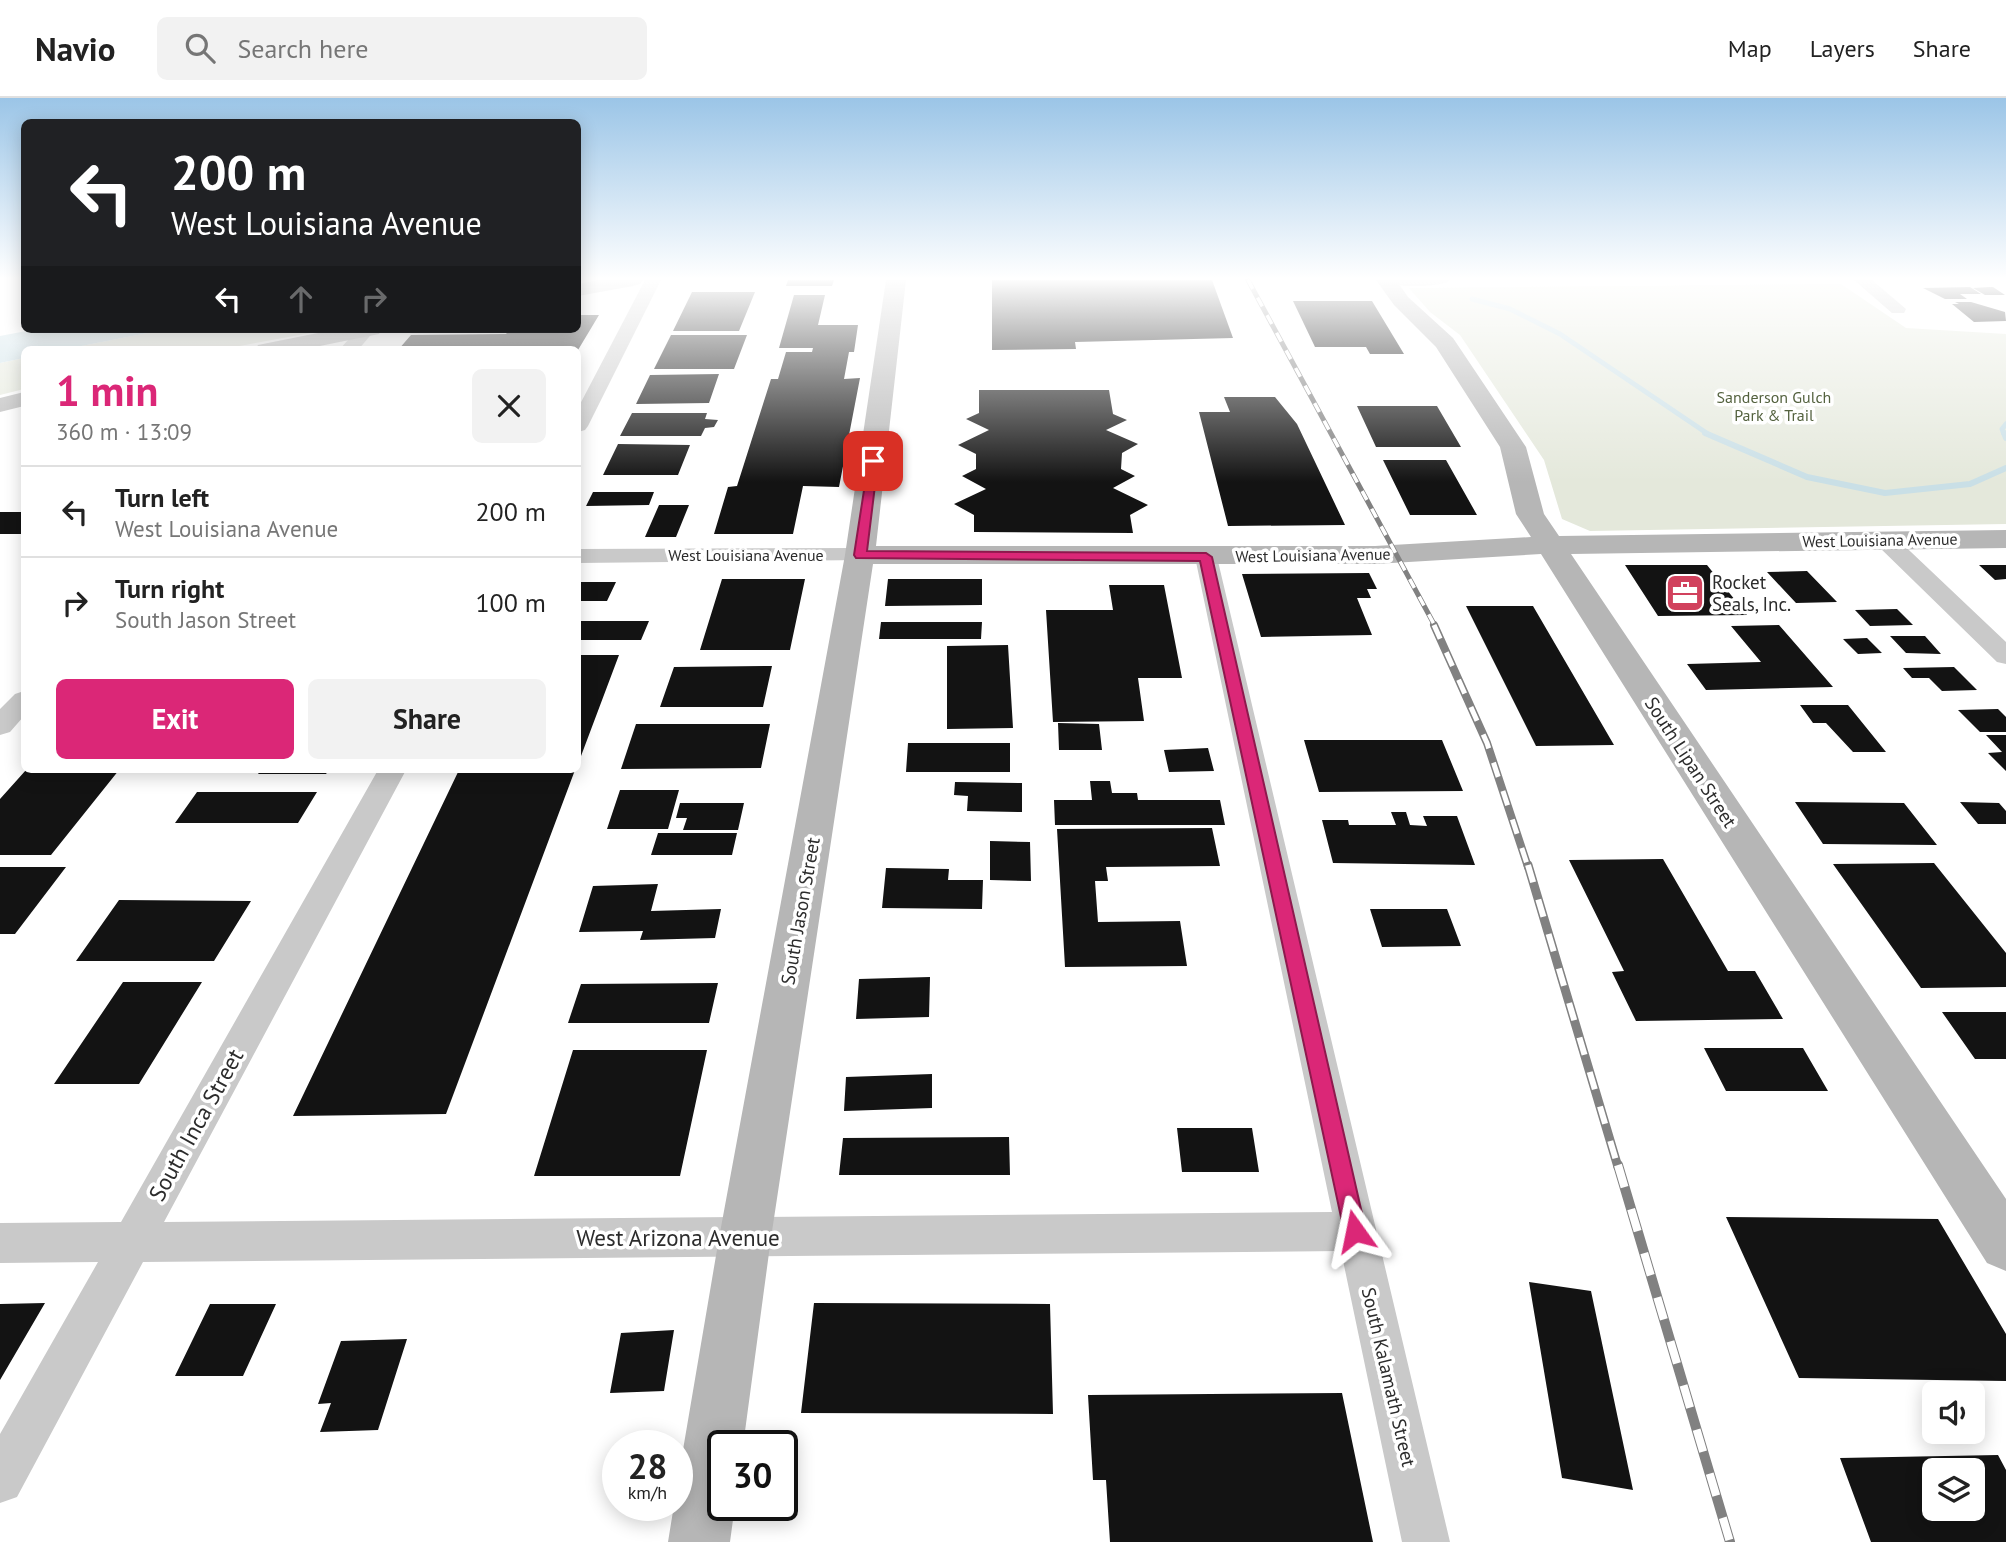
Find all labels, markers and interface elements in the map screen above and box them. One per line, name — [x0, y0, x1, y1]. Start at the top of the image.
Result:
search box — [157, 17, 647, 80]
text: Navio — [35, 27, 115, 70]
icon: search — [181, 29, 219, 67]
text: Search here — [237, 32, 369, 65]
text: Map — [1728, 33, 1772, 64]
text: Layers — [1810, 33, 1875, 64]
text: Share — [1913, 33, 1971, 64]
text: 200 m — [171, 140, 306, 204]
icon: left — [56, 147, 147, 238]
text: West Louisiana Avenue — [171, 202, 482, 244]
icon: left — [209, 280, 247, 318]
icon: ahead — [282, 280, 320, 318]
icon: right — [355, 280, 393, 318]
text: 1 min — [56, 363, 158, 418]
button: close — [472, 369, 546, 443]
park label: Sanderson Gulch Park & Trail — [1717, 387, 1831, 425]
text: 360 m · 13:09 — [56, 417, 192, 446]
pin — [843, 431, 903, 491]
icon: arrive — [854, 442, 892, 480]
text: Turn left — [115, 481, 209, 514]
icon: left — [56, 493, 94, 531]
text: 200 m — [475, 495, 546, 528]
text: West Louisiana Avenue — [115, 514, 338, 543]
street label: West Louisiana Avenue — [1802, 529, 1958, 551]
street label: West Louisiana Avenue — [1235, 544, 1391, 566]
street label: West Louisiana Avenue — [668, 545, 824, 565]
place label: Rocket Seals, Inc. — [1712, 570, 1791, 616]
text: Turn right — [115, 572, 224, 605]
office icon: Rocket Seals, Inc. — [1664, 572, 1706, 614]
icon: right — [56, 584, 94, 622]
text: 100 m — [475, 586, 546, 619]
text: South Jason Street — [115, 605, 296, 634]
button: Exit — [56, 679, 294, 759]
button: Share — [308, 679, 546, 759]
street label: South Lipan Street — [1640, 692, 1742, 832]
street label: South Jason Street — [775, 835, 825, 987]
street label: South Inca Street — [142, 1043, 249, 1206]
position arrow — [1318, 1194, 1392, 1268]
street label: West Arizona Avenue — [576, 1223, 780, 1252]
street label: South Kalamath Street — [1357, 1285, 1421, 1469]
map controls — [1922, 1381, 1985, 1521]
button: sound — [1922, 1381, 1985, 1444]
speed limit sign: 30 — [707, 1430, 798, 1521]
text: 28 — [628, 1443, 667, 1489]
button: layers — [1922, 1458, 1985, 1521]
text: km/h — [628, 1481, 667, 1504]

